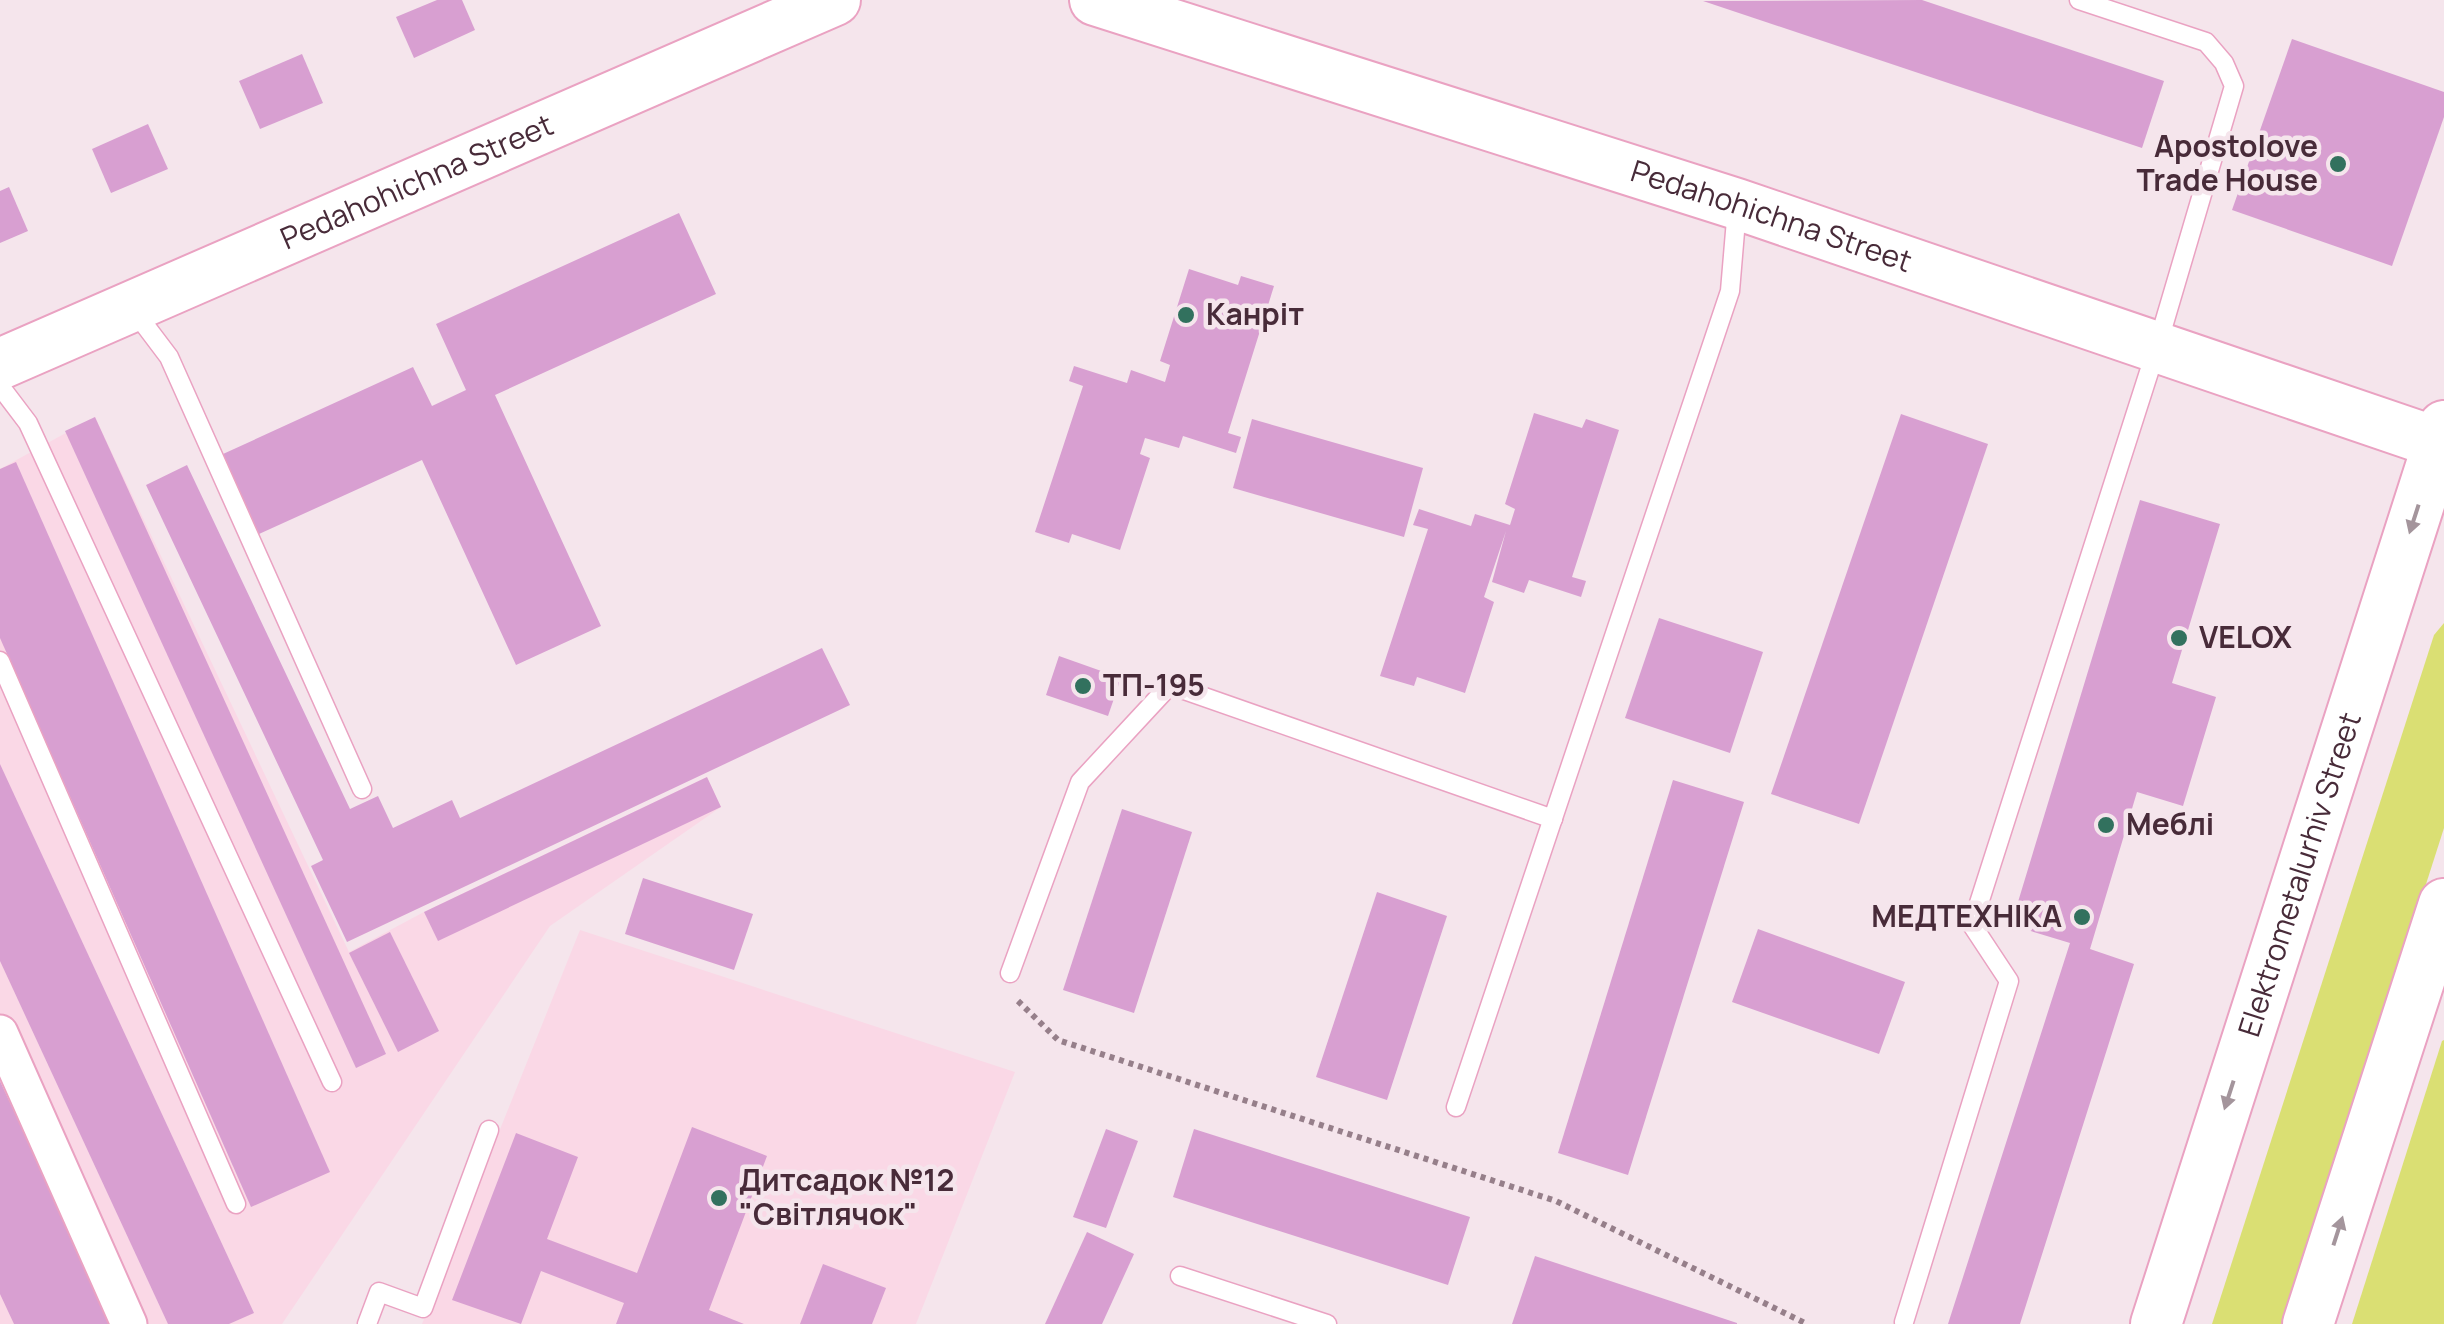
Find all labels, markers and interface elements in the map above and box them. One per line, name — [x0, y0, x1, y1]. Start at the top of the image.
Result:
street label: Pedahohichna Street — [274, 103, 559, 258]
place label: Apostolove Trade House — [2137, 125, 2318, 200]
street label: Pedahohichna Street — [1626, 150, 1917, 281]
marker: Apostolove Trade House — [2327, 153, 2349, 175]
place label: Канріт — [1206, 293, 1304, 334]
marker: Канріт — [1175, 304, 1197, 326]
one-way arrow — [2406, 504, 2421, 535]
place label: VELOX — [2199, 616, 2292, 657]
marker: VELOX — [2168, 627, 2190, 649]
place label: ТП-195 — [1103, 664, 1205, 705]
marker: ТП-195 — [1072, 675, 1094, 697]
street label: Elektrometalurhiv Street — [2228, 707, 2370, 1041]
place label: Меблі — [2126, 803, 2214, 844]
marker: Меблі — [2095, 814, 2117, 836]
place label: МЕДТЕХНІКА — [1871, 895, 2062, 936]
marker: МЕДТЕХНІКА — [2071, 906, 2093, 928]
one-way arrow — [2221, 1080, 2236, 1111]
place label: Дитсадок №12 "Світлячок" — [739, 1159, 954, 1234]
marker: Дитсадок №12 "Світлячок" — [708, 1187, 730, 1209]
one-way arrow — [2331, 1216, 2346, 1246]

